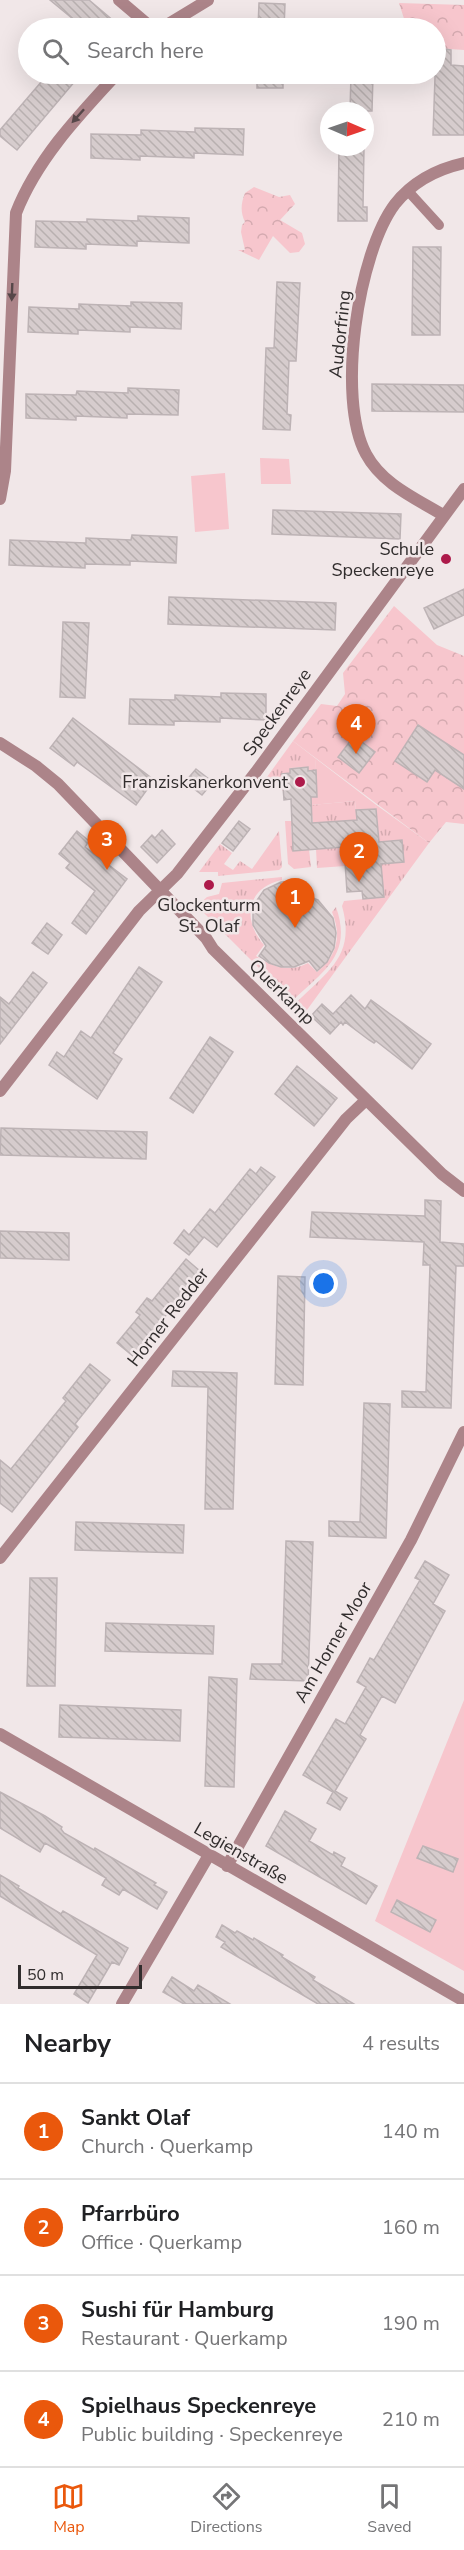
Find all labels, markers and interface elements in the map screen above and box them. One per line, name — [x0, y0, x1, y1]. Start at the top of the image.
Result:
search box — [18, 18, 446, 84]
icon: search — [39, 35, 72, 68]
text: Search here — [87, 36, 204, 66]
north arrow — [320, 102, 374, 156]
one-way arrow — [71, 109, 85, 124]
one-way arrow — [7, 283, 16, 302]
street label: Audorfring — [323, 289, 357, 379]
place label: Schule Speckenreye — [331, 537, 434, 582]
marker: Schule Speckenreye — [439, 552, 453, 566]
street label: Speckenreye — [237, 663, 317, 761]
pin: 4 — [336, 704, 376, 754]
place label: Franziskanerkonvent — [122, 770, 289, 794]
marker: Franziskanerkonvent — [293, 775, 307, 789]
pin: 3 — [88, 820, 126, 870]
pin: 2 — [340, 832, 378, 882]
marker: Glockenturm St. Olaf — [202, 878, 216, 892]
pin: 1 — [276, 878, 314, 928]
place label: Glockenturm St. Olaf — [157, 893, 261, 938]
street label: Querkamp — [244, 954, 320, 1030]
street label: Horner Redder — [122, 1262, 215, 1371]
your location — [309, 1269, 338, 1298]
street label: Am Horner Moor — [289, 1577, 378, 1707]
street label: Legienstraße — [189, 1816, 293, 1890]
scale bar — [18, 1962, 142, 1990]
text: 50 m — [27, 1964, 64, 1986]
text: Nearby — [24, 2026, 111, 2061]
text: 4 results — [362, 2030, 440, 2057]
text: Sankt Olaf — [81, 2103, 190, 2133]
text: 1 — [38, 2118, 50, 2145]
text: 140 m — [382, 2118, 440, 2145]
text: Church · Querkamp — [81, 2133, 253, 2160]
text: Pfarrbüro — [81, 2199, 180, 2229]
text: 2 — [38, 2214, 50, 2241]
text: 160 m — [382, 2214, 440, 2241]
text: Office · Querkamp — [81, 2229, 242, 2256]
text: Sushi für Hamburg — [81, 2295, 274, 2325]
text: 3 — [38, 2310, 50, 2337]
text: 190 m — [382, 2310, 440, 2337]
text: Restaurant · Querkamp — [81, 2325, 288, 2352]
text: Spielhaus Speckenreye — [81, 2391, 316, 2421]
text: 4 — [38, 2406, 50, 2433]
text: 210 m — [382, 2406, 440, 2433]
text: Public building · Speckenreye — [81, 2421, 343, 2448]
tab: Map — [52, 2480, 85, 2538]
tab: Directions — [190, 2480, 262, 2538]
tab: Saved — [367, 2480, 412, 2538]

